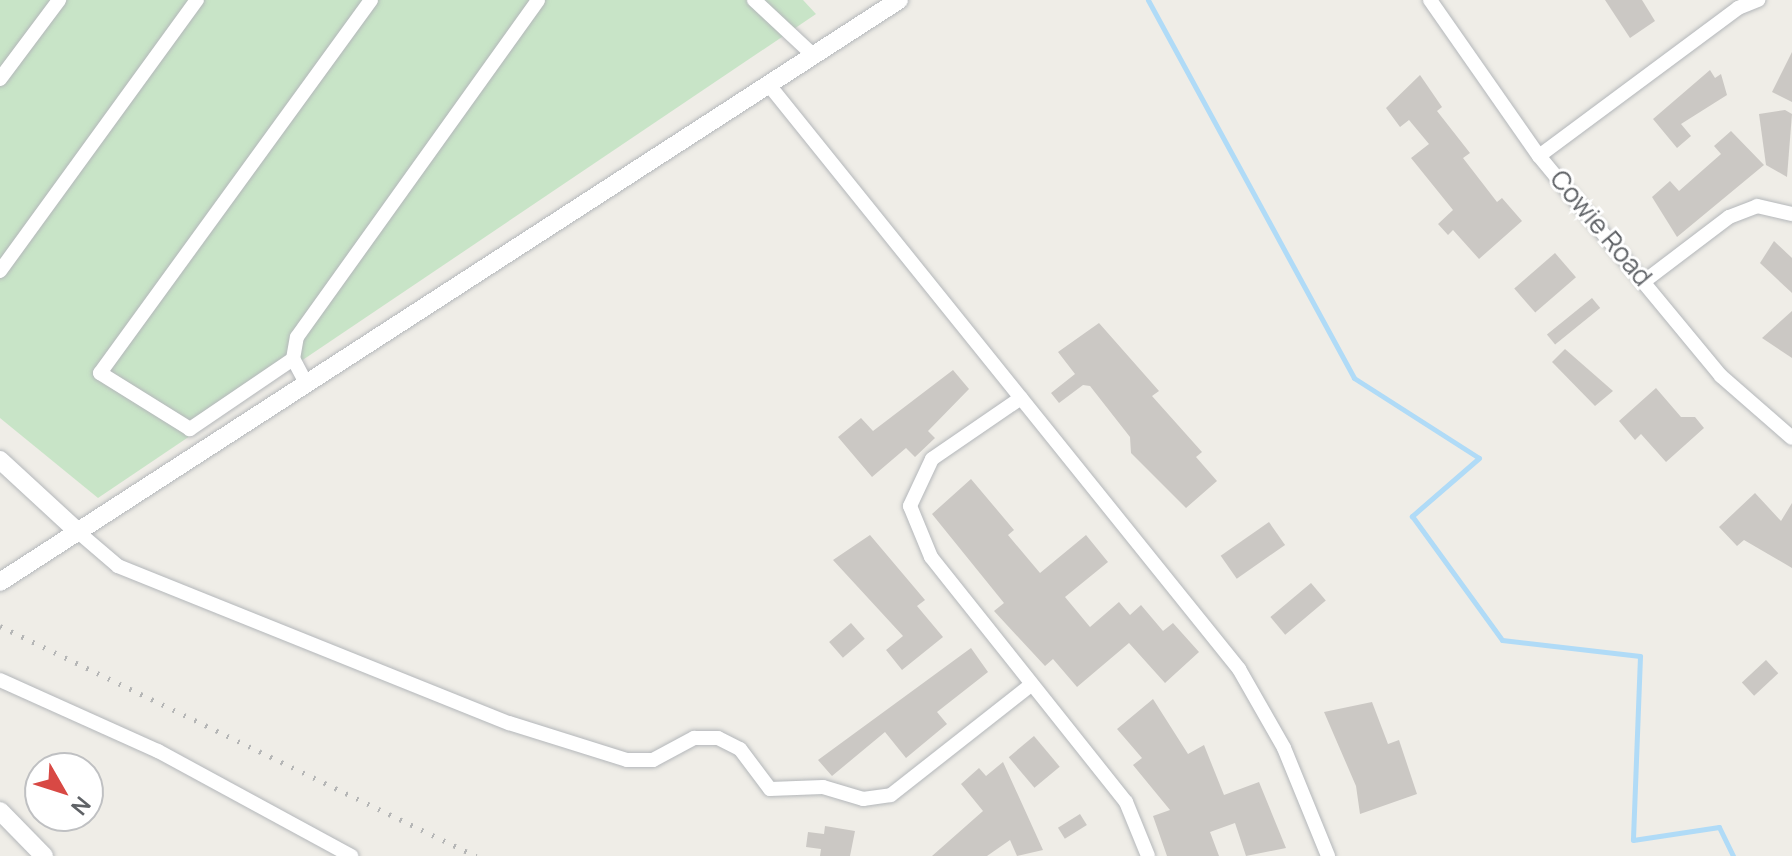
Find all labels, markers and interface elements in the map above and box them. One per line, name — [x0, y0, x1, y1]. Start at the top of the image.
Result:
street label: Cowie Road — [1544, 164, 1658, 292]
north arrow — [24, 752, 104, 832]
text: N — [64, 790, 98, 821]

